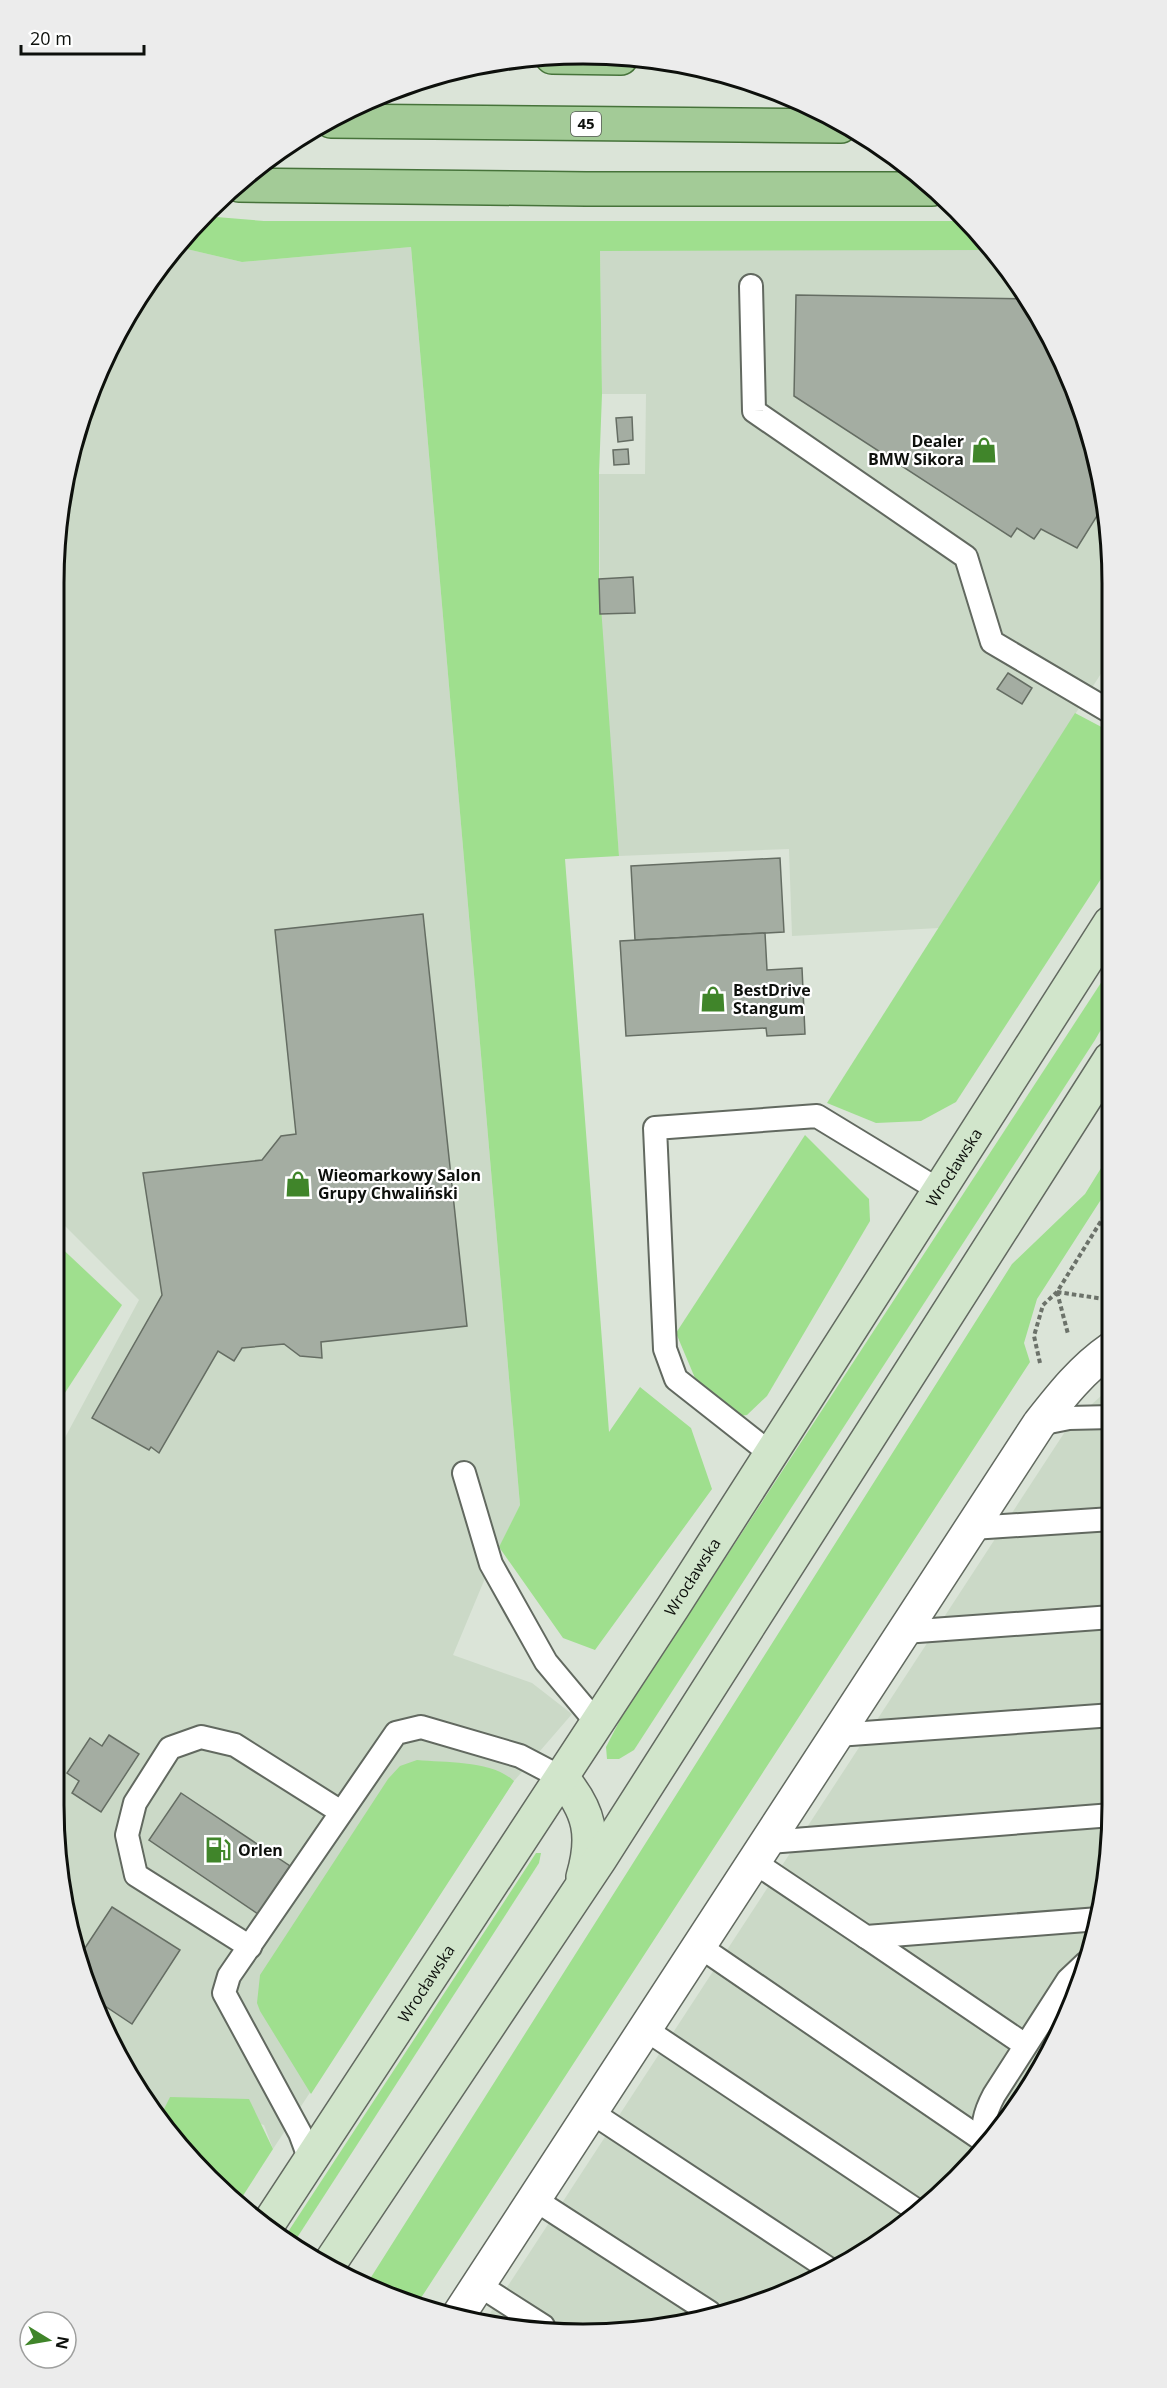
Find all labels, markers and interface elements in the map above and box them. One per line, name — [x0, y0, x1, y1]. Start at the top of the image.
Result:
scale bar — [21, 18, 144, 56]
text: 20 m — [30, 26, 72, 50]
road number: 45 — [571, 112, 601, 136]
place label: Dealer BMW Sikora — [868, 430, 964, 470]
shop icon: Dealer BMW Sikora — [969, 435, 999, 465]
place label: BestDrive Stangum — [733, 979, 811, 1019]
shop icon: BestDrive Stangum — [698, 984, 728, 1014]
street label: Wrocławska — [921, 1124, 987, 1211]
place label: Wieomarkowy Salon Grupy Chwaliński — [318, 1164, 481, 1204]
shop icon: Wieomarkowy Salon Grupy Chwaliński — [283, 1169, 313, 1199]
street label: Wrocławska — [659, 1534, 725, 1620]
fuel station icon: Orlen — [203, 1835, 233, 1865]
place label: Orlen — [238, 1839, 283, 1861]
street label: Wrocławska — [392, 1940, 460, 2027]
north arrow — [18, 2310, 78, 2370]
text: N — [51, 2334, 75, 2351]

